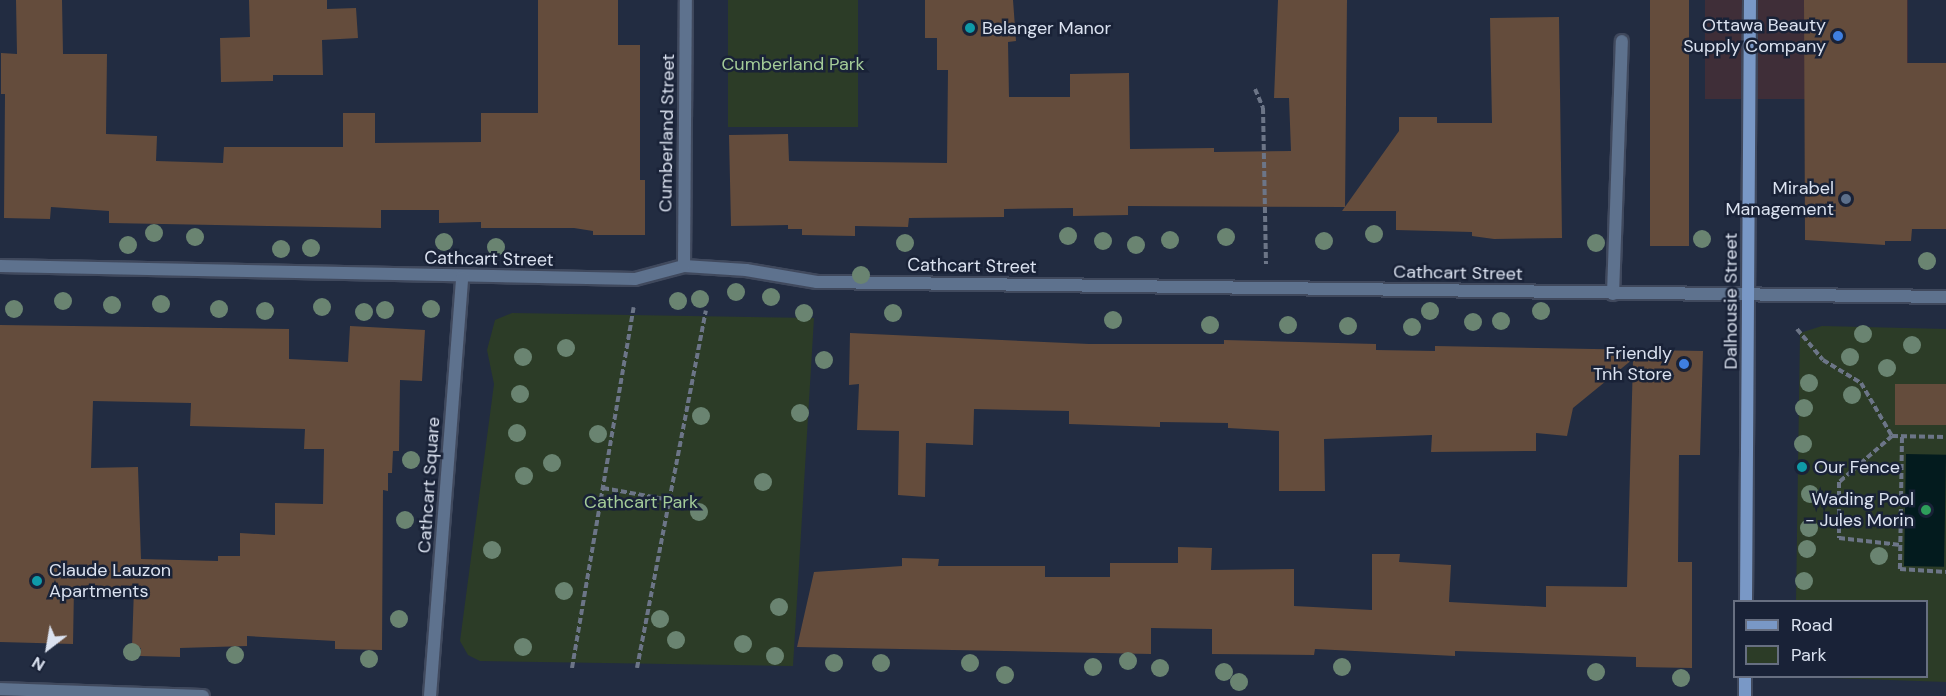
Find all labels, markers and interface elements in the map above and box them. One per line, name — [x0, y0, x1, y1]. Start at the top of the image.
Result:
place label: Ottawa Beauty Supply Company — [1683, 15, 1826, 57]
place label: Belanger Manor — [982, 17, 1111, 39]
marker: Belanger Manor — [963, 21, 977, 35]
marker: Ottawa Beauty Supply Company — [1831, 29, 1845, 43]
park label: Cumberland Park — [721, 53, 865, 75]
street label: Cumberland Street — [655, 54, 679, 212]
place label: Mirabel Management — [1725, 178, 1834, 220]
marker: Mirabel Management — [1839, 192, 1853, 206]
street label: Dalhousie Street — [1720, 233, 1742, 369]
street label: Cathcart Street — [424, 247, 554, 271]
street label: Cathcart Street — [907, 254, 1037, 278]
street label: Cathcart Street — [1393, 261, 1523, 285]
place label: Friendly Tnh Store — [1593, 343, 1672, 386]
marker: Friendly Tnh Store — [1677, 357, 1691, 371]
street label: Cathcart Square — [413, 416, 445, 554]
place label: Our Fence — [1814, 456, 1900, 478]
marker: Our Fence — [1795, 460, 1809, 474]
place label: Wading Pool - Jules Morin — [1805, 489, 1914, 532]
park label: Cathcart Park — [584, 491, 698, 513]
marker: Wading Pool - Jules Morin — [1919, 503, 1933, 517]
place label: Claude Lauzon Apartments — [49, 560, 171, 602]
marker: Claude Lauzon Apartments — [30, 574, 44, 588]
legend — [1733, 600, 1928, 678]
text: Road — [1791, 613, 1833, 637]
north arrow — [18, 618, 78, 678]
text: Park — [1791, 643, 1827, 667]
text: N — [28, 652, 49, 676]

